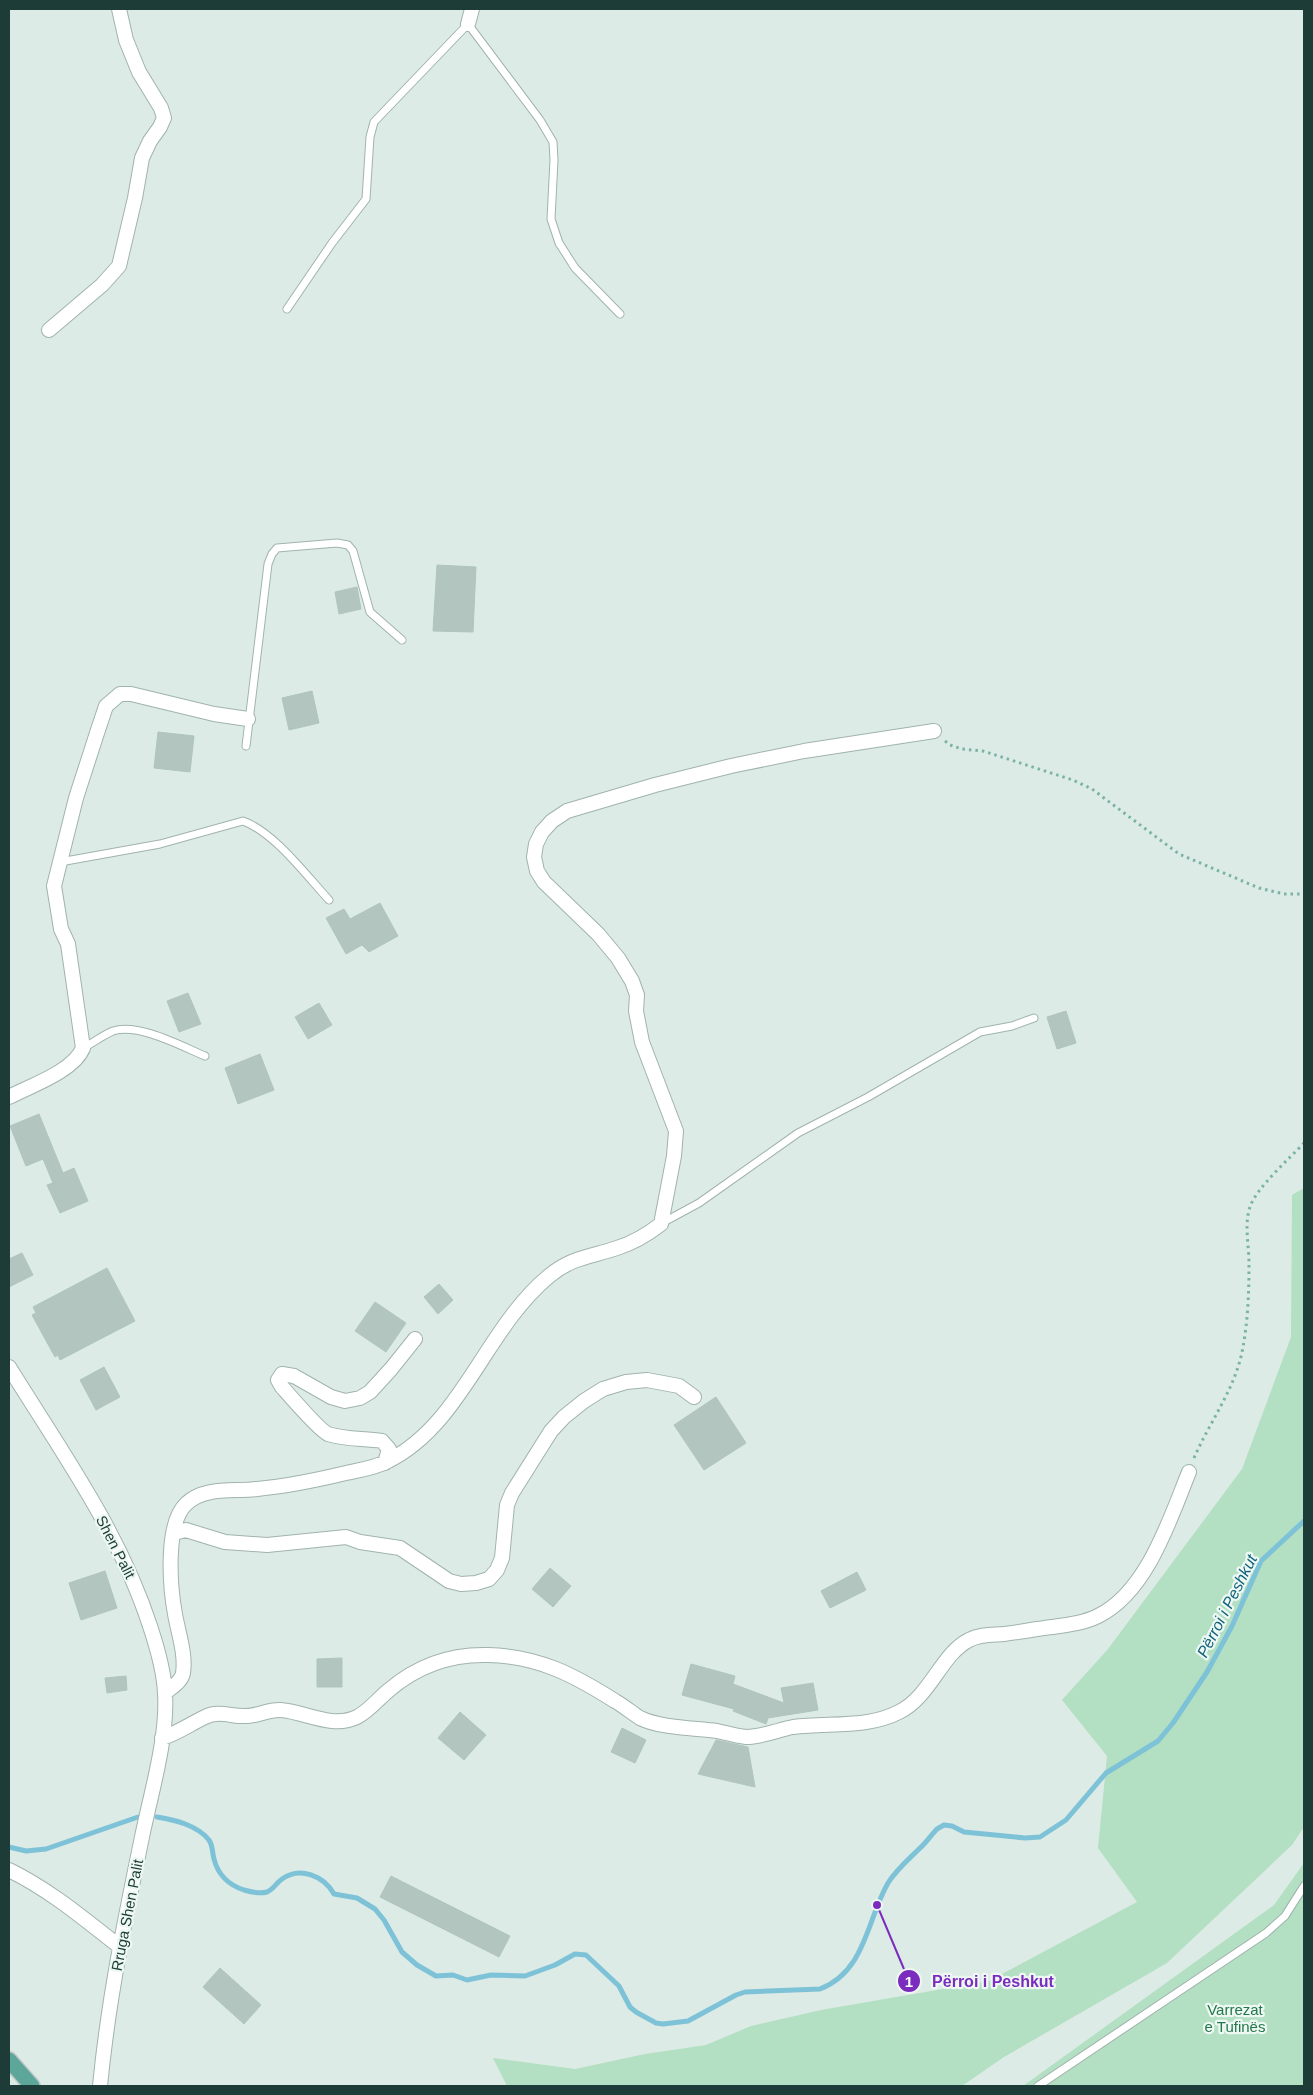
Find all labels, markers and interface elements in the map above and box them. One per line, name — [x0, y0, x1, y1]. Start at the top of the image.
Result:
street label: Shen Palit — [93, 1513, 139, 1582]
water label: Përroi i Peshkut — [1194, 1551, 1260, 1660]
street label: Rruga Shen Palit — [108, 1857, 146, 1972]
callout: Përroi i Peshkut — [897, 1966, 1063, 1997]
text: 1 — [905, 1973, 913, 1990]
text: Përroi i Peshkut — [932, 1973, 1055, 1990]
park label: Varrezat e Tufinës — [1205, 2001, 1265, 2035]

